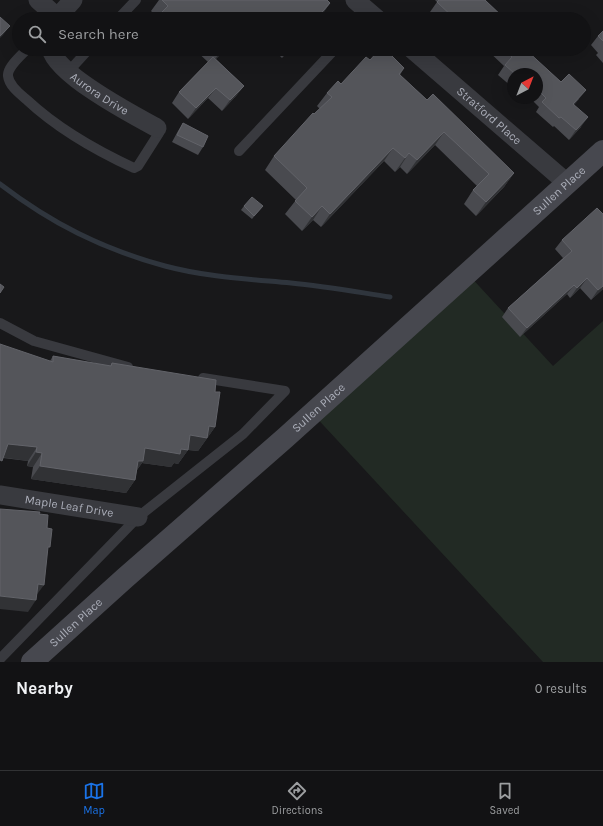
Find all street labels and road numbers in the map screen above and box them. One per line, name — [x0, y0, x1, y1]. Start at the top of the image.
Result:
street label: Aurora Drive — [67, 69, 131, 118]
street label: Stratford Place — [454, 84, 524, 148]
street label: Sullen Place — [530, 163, 588, 218]
street label: Sullen Place — [289, 380, 348, 435]
street label: Maple Leaf Drive — [24, 492, 114, 520]
street label: Sullen Place — [46, 595, 105, 650]

